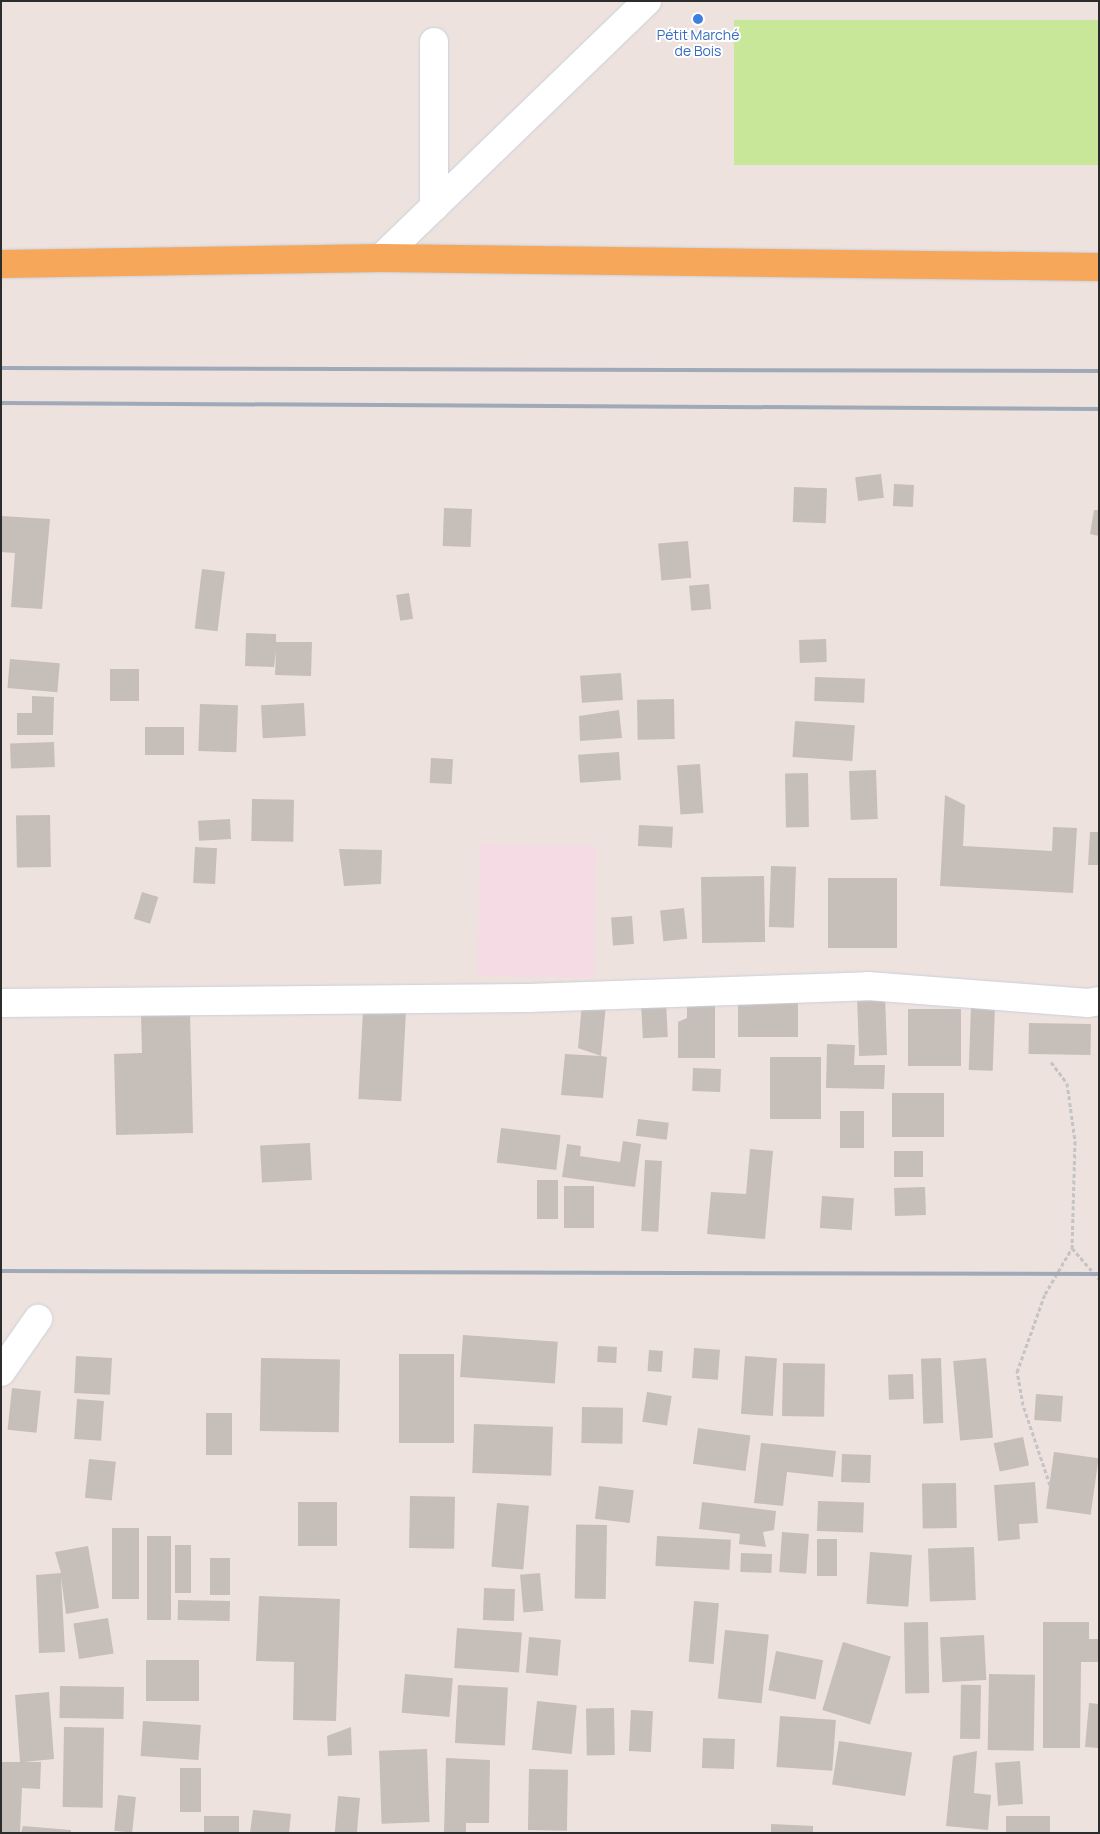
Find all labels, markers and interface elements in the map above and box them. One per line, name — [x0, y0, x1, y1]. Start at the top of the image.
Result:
marker: Pétit Marché de Bois — [692, 13, 704, 25]
place label: Pétit Marché de Bois — [657, 27, 739, 59]

